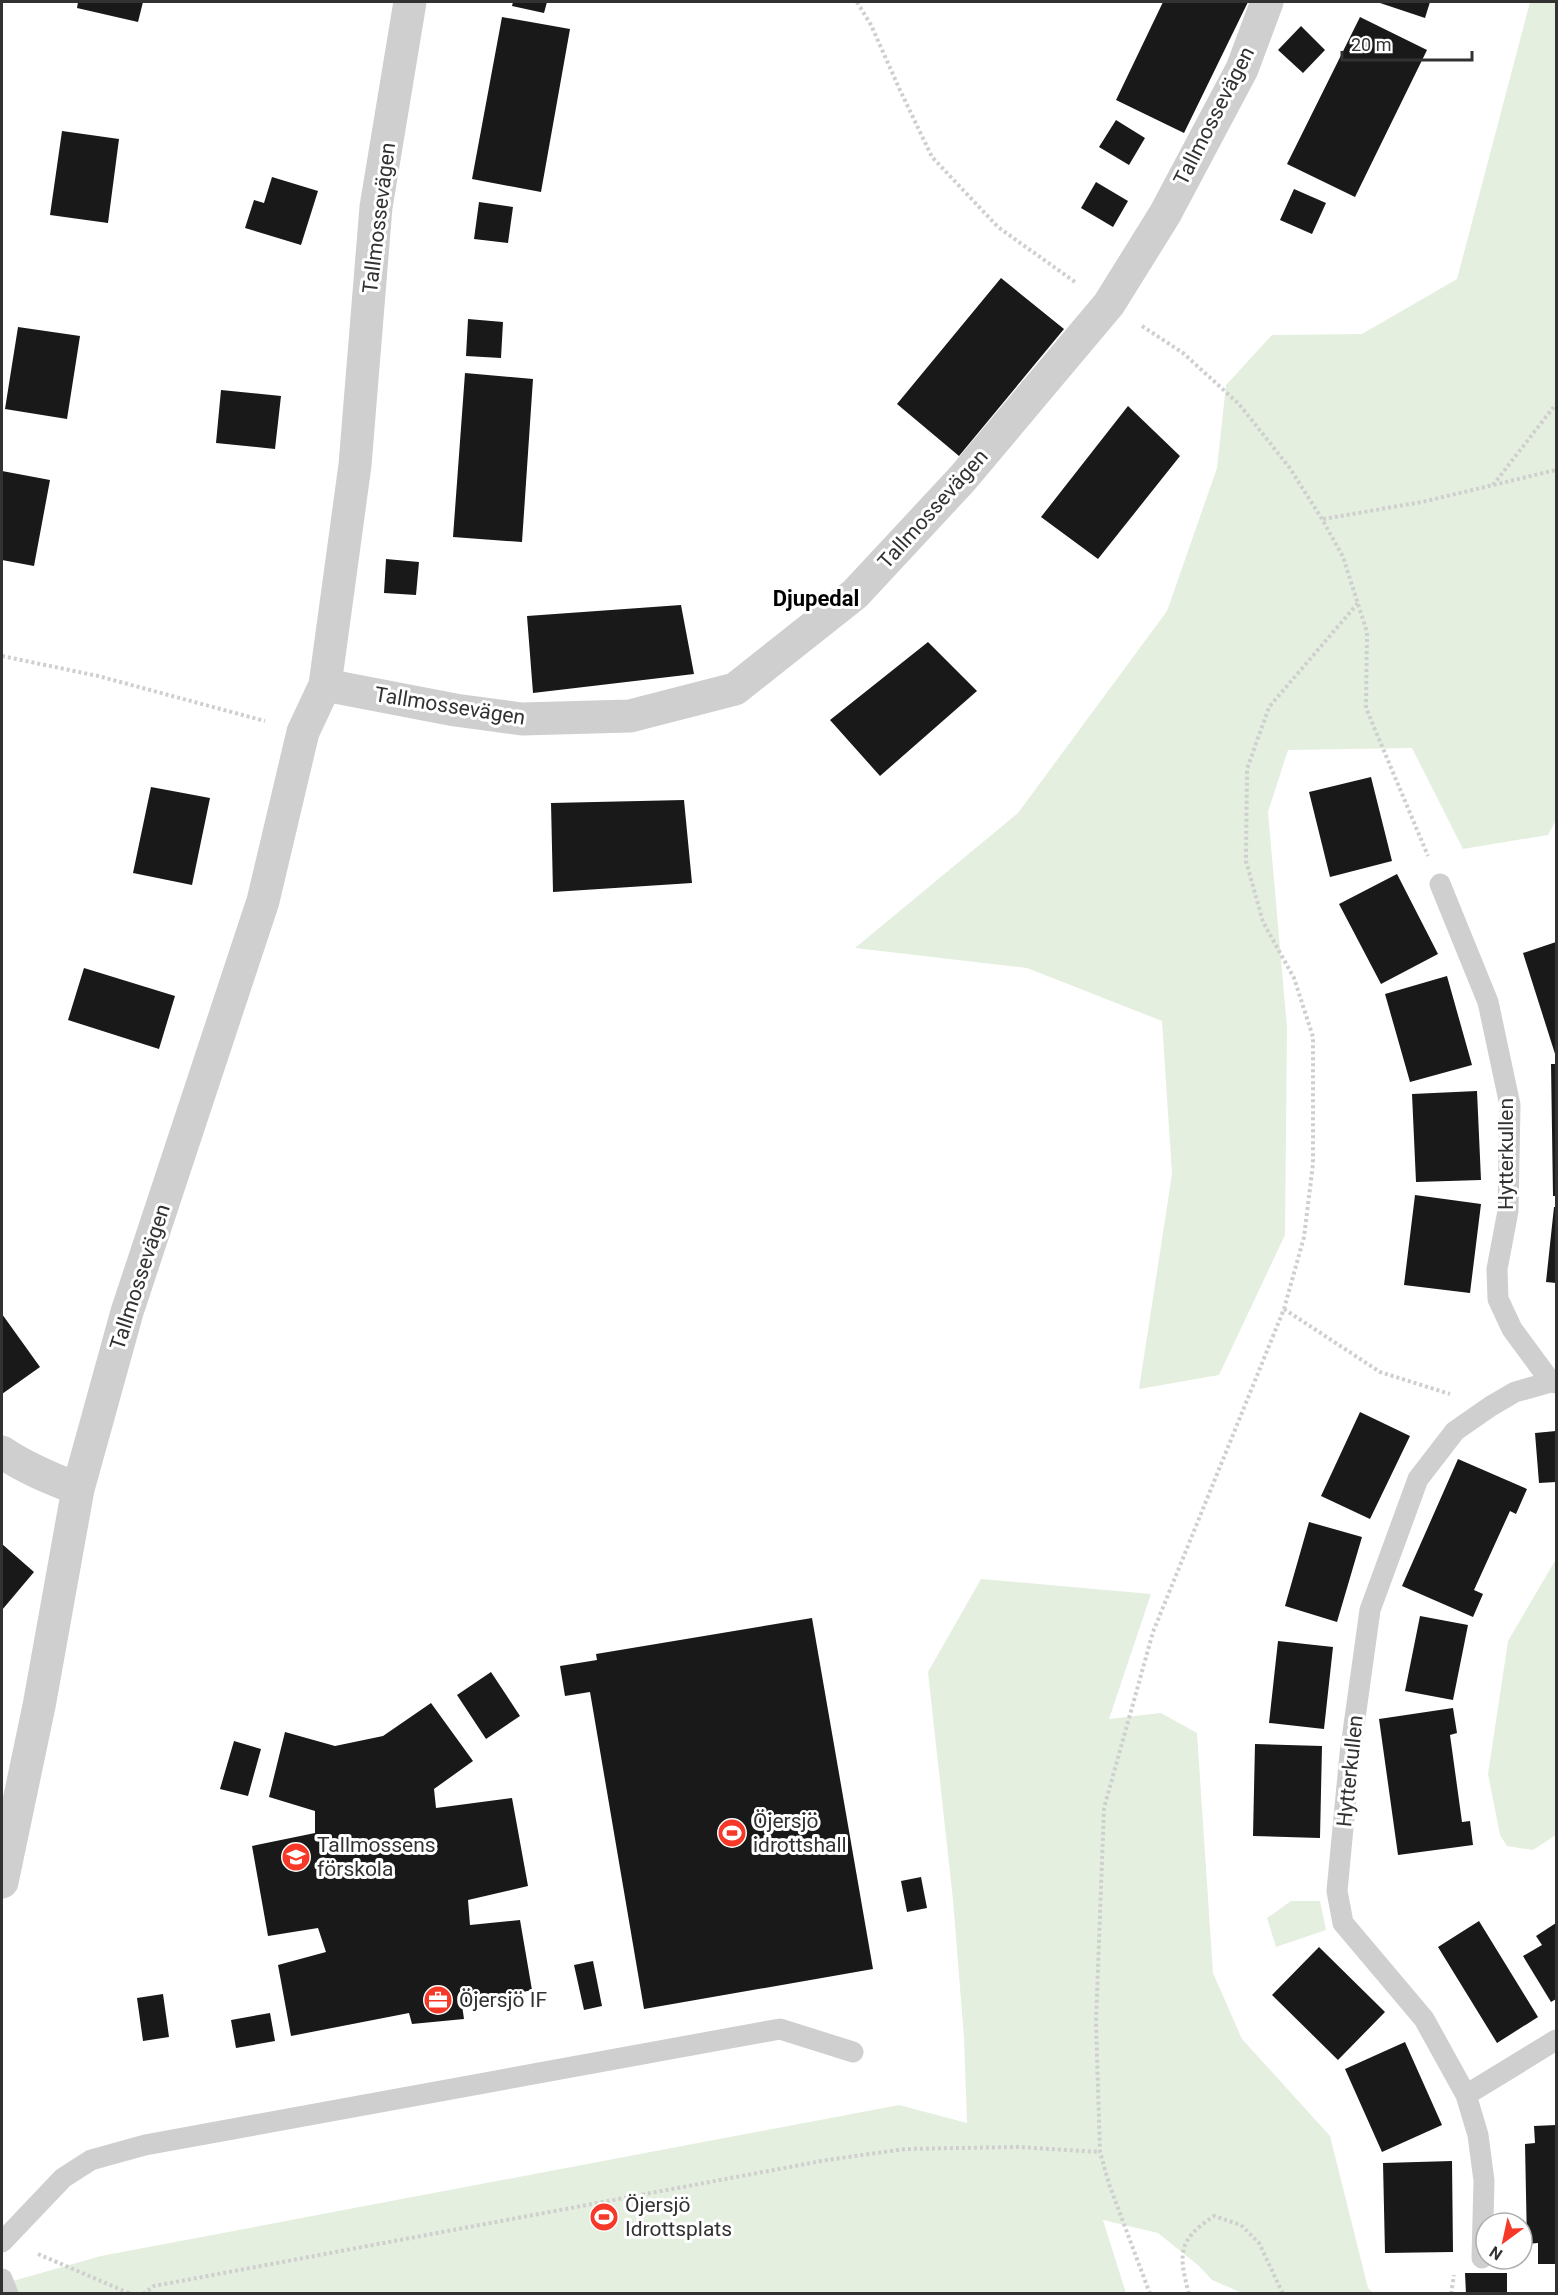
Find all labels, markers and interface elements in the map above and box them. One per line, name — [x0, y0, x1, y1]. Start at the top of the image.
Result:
scale bar — [1342, 24, 1472, 62]
text: 20 m — [1351, 34, 1391, 55]
street label: Tallmossevägen — [1169, 43, 1259, 189]
street label: Tallmossevägen — [358, 141, 400, 295]
street label: Tallmossevägen — [873, 444, 993, 574]
district label: Djupedal — [773, 586, 859, 611]
street label: Tallmossevägen — [373, 682, 527, 730]
street label: Hytterkullen — [1494, 1098, 1518, 1210]
street label: Tallmossevägen — [105, 1201, 175, 1353]
street label: Hytterkullen — [1332, 1714, 1368, 1828]
place label: Öjersjö idrottshall — [753, 1809, 847, 1857]
sports icon: Öjersjö idrottshall — [716, 1817, 748, 1849]
place label: Tallmossens förskola — [317, 1833, 436, 1881]
school or university icon: Tallmossens förskola — [280, 1841, 312, 1873]
office icon: Öjersjö IF — [422, 1984, 454, 2016]
place label: Öjersjö IF — [459, 1988, 547, 2012]
place label: Öjersjö Idrottsplats — [625, 2193, 732, 2241]
sports icon: Öjersjö Idrottsplats — [588, 2201, 620, 2233]
north arrow — [1474, 2211, 1534, 2271]
text: N — [1486, 2242, 1506, 2264]

